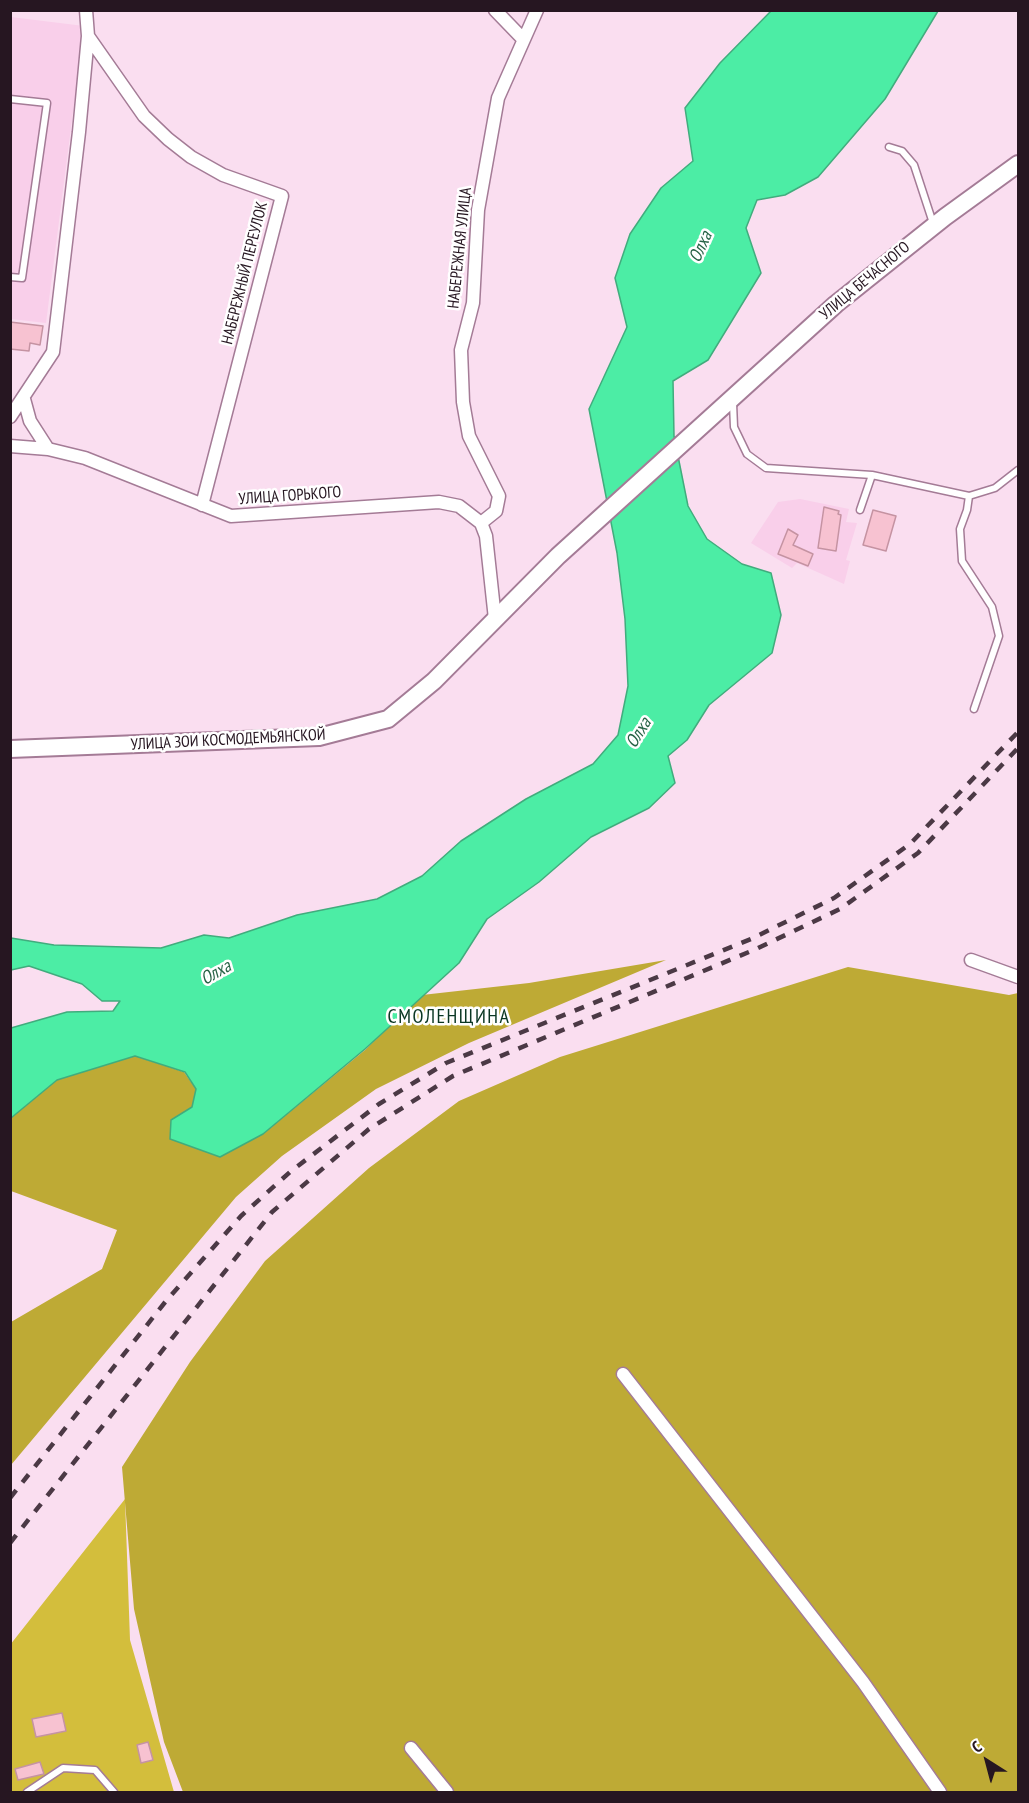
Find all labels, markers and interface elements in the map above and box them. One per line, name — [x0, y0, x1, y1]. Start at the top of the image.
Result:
street label: НАБЕРЕЖНАЯ УЛИЦА — [444, 186, 476, 310]
street label: НАБЕРЕЖНЫЙ ПЕРЕУЛОК — [218, 200, 272, 346]
water label: Олха — [685, 228, 717, 266]
street label: УЛИЦА БЕЧАСНОГО — [816, 238, 914, 324]
street label: УЛИЦА ГОРЬКОГО — [238, 483, 342, 509]
water label: Олха — [622, 714, 656, 752]
street label: УЛИЦА ЗОИ КОСМОДЕМЬЯНСКОЙ — [130, 725, 326, 755]
water label: Олха — [197, 956, 235, 990]
district label: СМОЛЕНЩИНА — [388, 1005, 510, 1029]
north arrow — [957, 1731, 1017, 1791]
text: С — [968, 1736, 985, 1757]

